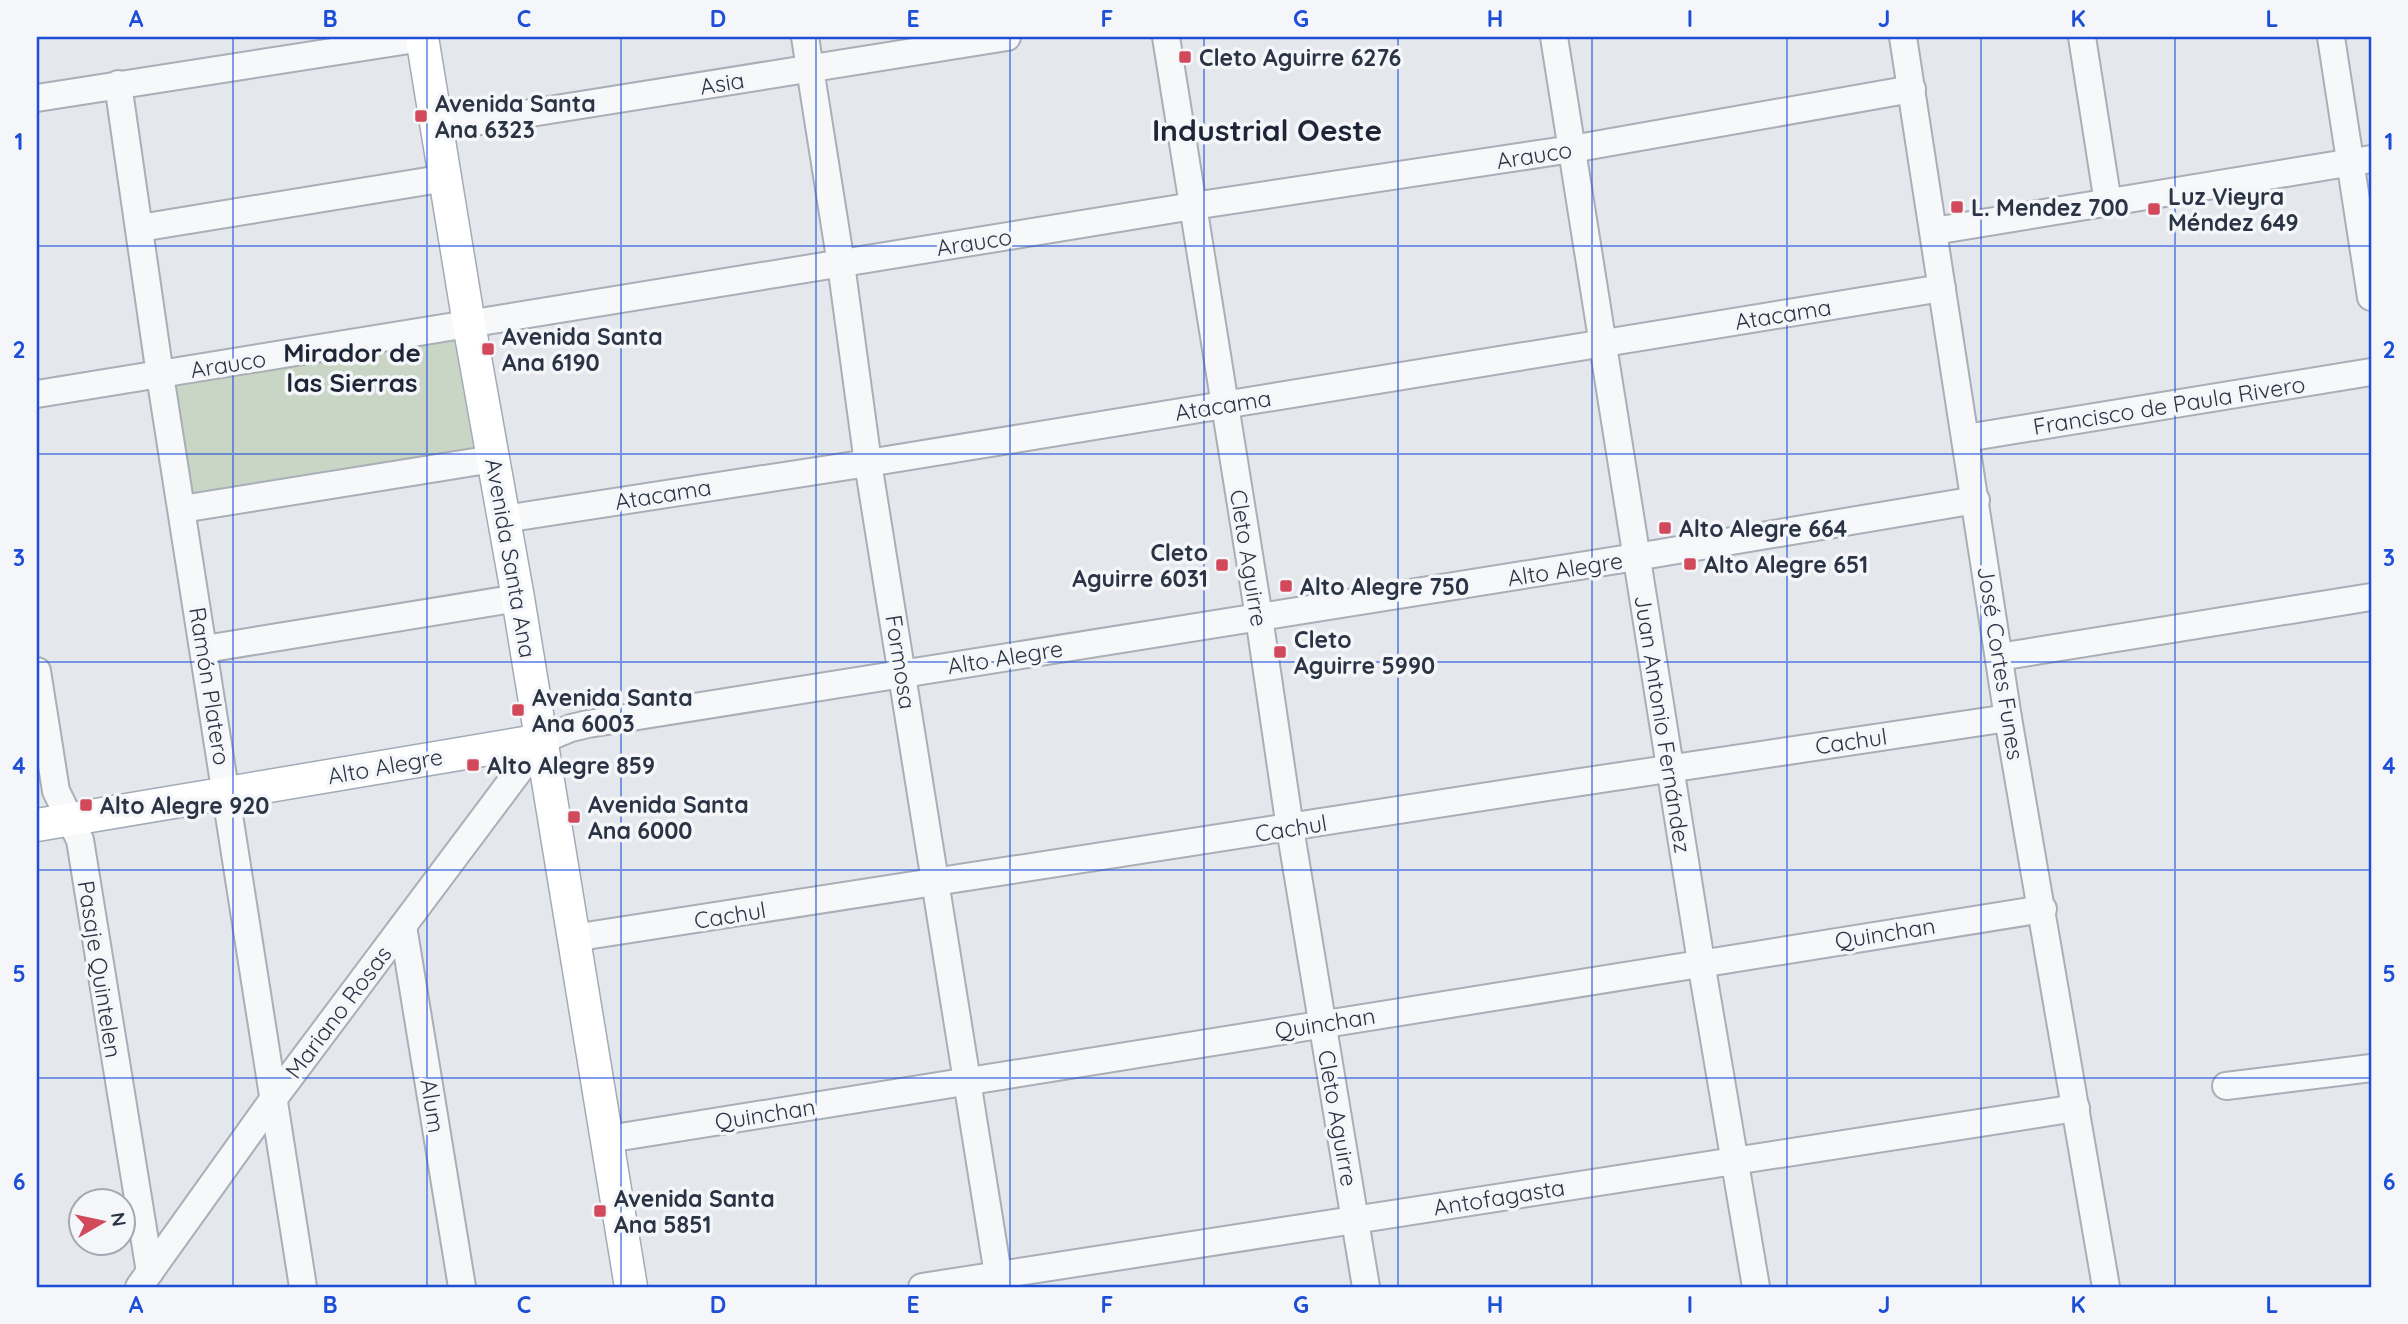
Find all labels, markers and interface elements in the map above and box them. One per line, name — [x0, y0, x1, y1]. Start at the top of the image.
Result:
text: A — [129, 4, 144, 33]
text: B — [322, 4, 338, 33]
text: C — [517, 4, 531, 33]
text: D — [710, 4, 726, 33]
text: E — [906, 4, 920, 33]
text: F — [1101, 4, 1113, 33]
text: G — [1293, 4, 1309, 33]
text: H — [1487, 4, 1503, 33]
text: I — [1687, 4, 1693, 33]
text: J — [1878, 4, 1890, 33]
text: K — [2070, 4, 2086, 33]
text: L — [2266, 4, 2278, 33]
place label: Cleto Aguirre 6276 — [1199, 43, 1401, 72]
marker: Cleto Aguirre 6276 — [1177, 49, 1193, 65]
street label: Asia — [698, 65, 746, 101]
place label: Avenida Santa Ana 6323 — [435, 89, 596, 144]
marker: Avenida Santa Ana 6323 — [413, 108, 429, 124]
district label: Industrial Oeste — [1152, 111, 1382, 149]
text: 1 — [15, 127, 23, 156]
text: 1 — [2385, 127, 2393, 156]
street label: Arauco — [1494, 135, 1574, 175]
place label: Luz Vieyra Méndez 649 — [2168, 182, 2299, 237]
place label: L. Mendez 700 — [1971, 193, 2129, 222]
marker: L. Mendez 700 — [1949, 199, 1965, 215]
marker: Luz Vieyra Méndez 649 — [2146, 201, 2162, 217]
street label: Arauco — [934, 222, 1014, 262]
street label: Atacama — [1733, 292, 1833, 336]
place label: Avenida Santa Ana 6190 — [502, 322, 663, 377]
text: 2 — [12, 335, 26, 364]
text: 2 — [2382, 335, 2396, 364]
district label: Mirador de las Sierras — [283, 336, 421, 399]
marker: Avenida Santa Ana 6190 — [480, 341, 496, 357]
street label: Arauco — [188, 344, 268, 384]
street label: Francisco de Paula Rivero — [2031, 369, 2307, 441]
street label: Atacama — [1173, 383, 1273, 427]
street label: Avenida Santa Ana — [479, 456, 543, 660]
street label: Atacama — [613, 472, 713, 516]
street label: Cleto Aguirre — [1224, 487, 1274, 629]
place label: Alto Alegre 664 — [1679, 514, 1847, 543]
marker: Alto Alegre 664 — [1657, 520, 1673, 536]
place label: Cleto Aguirre 6031 — [1072, 538, 1208, 593]
text: 3 — [13, 543, 25, 572]
text: 3 — [2383, 543, 2395, 572]
street label: Alto Alegre — [1505, 546, 1625, 592]
place label: Alto Alegre 651 — [1704, 550, 1868, 579]
marker: Alto Alegre 651 — [1682, 556, 1698, 572]
marker: Cleto Aguirre 6031 — [1214, 557, 1230, 573]
street label: José Cortes Funes — [1971, 564, 2031, 762]
place label: Alto Alegre 750 — [1300, 572, 1469, 601]
marker: Alto Alegre 750 — [1278, 578, 1294, 594]
street label: Juan Antonio Fernández — [1628, 593, 1698, 855]
street label: Ramón Platero — [183, 605, 237, 767]
street label: Formosa — [879, 613, 923, 711]
place label: Cleto Aguirre 5990 — [1294, 625, 1435, 680]
street label: Alto Alegre — [945, 634, 1065, 680]
marker: Cleto Aguirre 5990 — [1272, 644, 1288, 660]
place label: Avenida Santa Ana 6003 — [532, 683, 693, 738]
marker: Avenida Santa Ana 6003 — [510, 702, 526, 718]
street label: Cachul — [1813, 722, 1889, 760]
street label: Alto Alegre — [325, 742, 445, 790]
text: 4 — [12, 751, 26, 780]
place label: Alto Alegre 859 — [487, 751, 655, 780]
text: 4 — [2382, 751, 2396, 780]
marker: Alto Alegre 859 — [465, 757, 481, 773]
place label: Avenida Santa Ana 6000 — [588, 790, 749, 845]
place label: Alto Alegre 920 — [100, 791, 270, 820]
marker: Alto Alegre 920 — [78, 797, 94, 813]
street label: Cachul — [1253, 808, 1329, 848]
marker: Avenida Santa Ana 6000 — [566, 809, 582, 825]
street label: Pasaje Quintelen — [72, 878, 128, 1060]
street label: Cachul — [692, 895, 768, 935]
street label: Quinchan — [1833, 911, 1937, 955]
street label: Mariano Rosas — [279, 940, 397, 1084]
text: 5 — [12, 959, 26, 988]
text: 5 — [2382, 959, 2396, 988]
street label: Quinchan — [1273, 1001, 1377, 1045]
street label: Cleto Aguirre — [1312, 1047, 1364, 1189]
street label: Alum — [414, 1077, 452, 1135]
street label: Quinchan — [713, 1092, 817, 1136]
text: 6 — [13, 1167, 25, 1196]
text: 6 — [2383, 1167, 2395, 1196]
street label: Antofagasta — [1431, 1172, 1567, 1222]
place label: Avenida Santa Ana 5851 — [614, 1184, 775, 1239]
north arrow — [66, 1188, 136, 1258]
marker: Avenida Santa Ana 5851 — [592, 1203, 608, 1219]
text: N — [106, 1211, 132, 1228]
text: A — [129, 1290, 144, 1319]
text: B — [322, 1290, 338, 1319]
text: C — [517, 1290, 531, 1319]
text: D — [710, 1290, 726, 1319]
text: E — [906, 1290, 920, 1319]
text: F — [1101, 1290, 1113, 1319]
text: G — [1293, 1290, 1309, 1319]
text: H — [1487, 1290, 1503, 1319]
text: I — [1687, 1290, 1693, 1319]
text: J — [1878, 1290, 1890, 1319]
text: K — [2070, 1290, 2086, 1319]
text: L — [2266, 1290, 2278, 1319]

